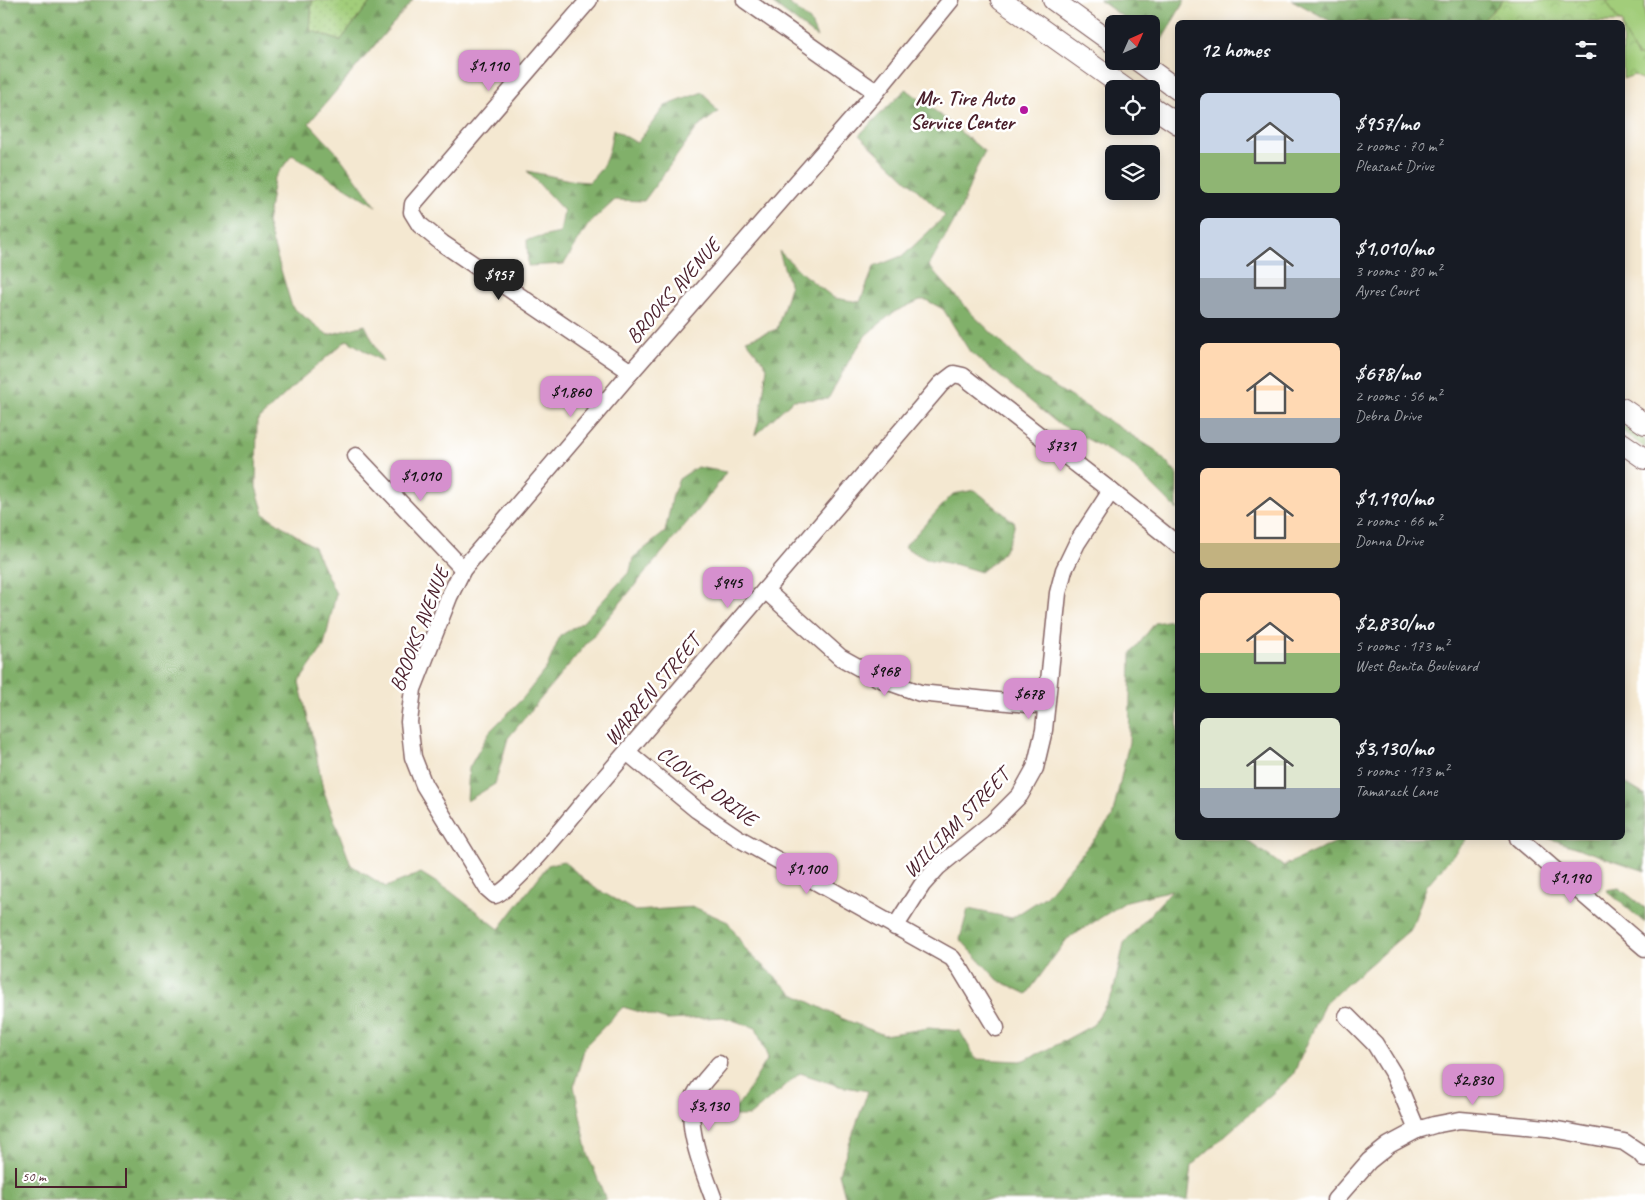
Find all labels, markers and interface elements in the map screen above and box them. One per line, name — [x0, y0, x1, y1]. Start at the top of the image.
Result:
north arrow — [1105, 15, 1160, 70]
map controls — [1105, 15, 1160, 200]
icon: filters — [1572, 36, 1600, 64]
text: 12 homes — [1200, 37, 1269, 63]
pin: $1,110 — [448, 49, 530, 92]
text: $1,110 — [469, 56, 509, 76]
button: locate — [1105, 80, 1160, 135]
place label: Mr. Tire Auto Service Center — [910, 85, 1016, 135]
marker: Mr. Tire Auto Service Center — [1018, 104, 1030, 116]
text: $957/mo — [1355, 110, 1419, 136]
icon: home — [1240, 113, 1300, 173]
text: 2 rooms · 70 m² — [1355, 136, 1441, 156]
button: layers — [1105, 145, 1160, 200]
text: Pleasant Drive — [1355, 156, 1434, 176]
street label: BROOKS AVENUE — [620, 231, 727, 349]
text: $1,010/mo — [1355, 235, 1433, 261]
icon: home — [1240, 238, 1300, 298]
pin: $957 — [469, 258, 529, 301]
text: 3 rooms · 80 m² — [1355, 261, 1441, 281]
text: $957 — [485, 265, 513, 285]
text: Ayres Court — [1355, 281, 1419, 301]
text: $678/mo — [1355, 360, 1420, 386]
icon: home — [1240, 363, 1300, 423]
pin: $1,860 — [530, 376, 612, 418]
text: $1,860 — [551, 382, 591, 402]
text: 2 rooms · 56 m² — [1355, 386, 1441, 406]
text: Debra Drive — [1355, 406, 1421, 426]
pin: $731 — [1031, 430, 1091, 472]
text: $731 — [1047, 436, 1075, 456]
pin: $1,010 — [380, 460, 462, 502]
text: $1,010 — [401, 466, 441, 486]
text: $1,190/mo — [1355, 485, 1433, 511]
icon: home — [1240, 488, 1300, 548]
text: 2 rooms · 66 m² — [1355, 511, 1441, 531]
text: Donna Drive — [1355, 531, 1423, 551]
street label: BROOKS AVENUE — [383, 561, 456, 695]
pin: $945 — [698, 566, 758, 609]
text: $945 — [714, 573, 742, 593]
text: $2,830/mo — [1355, 610, 1433, 636]
icon: home — [1240, 613, 1300, 673]
street label: WARREN STREET — [598, 625, 709, 751]
text: 5 rooms · 173 m² — [1355, 636, 1449, 656]
pin: $968 — [855, 654, 915, 697]
text: West Benita Boulevard — [1355, 656, 1478, 676]
text: $968 — [871, 661, 899, 681]
pin: $678 — [999, 678, 1059, 720]
text: $678 — [1014, 684, 1044, 704]
text: $3,130/mo — [1355, 735, 1433, 761]
icon: home — [1240, 738, 1300, 798]
street label: CLOVER DRIVE — [652, 740, 764, 834]
street label: WILLIAM STREET — [897, 759, 1018, 883]
text: 5 rooms · 173 m² — [1355, 761, 1449, 781]
text: Tamarack Lane — [1355, 781, 1437, 801]
pin: $1,100 — [766, 852, 848, 895]
text: $1,100 — [787, 859, 827, 879]
pin: $1,190 — [1530, 862, 1612, 904]
text: $1,190 — [1552, 868, 1590, 888]
pin: $2,830 — [1432, 1064, 1514, 1106]
text: $2,830 — [1453, 1070, 1493, 1090]
pin: $3,130 — [668, 1090, 750, 1132]
text: $3,130 — [689, 1096, 729, 1116]
scale bar — [15, 1165, 128, 1188]
text: 50 m — [22, 1168, 46, 1185]

